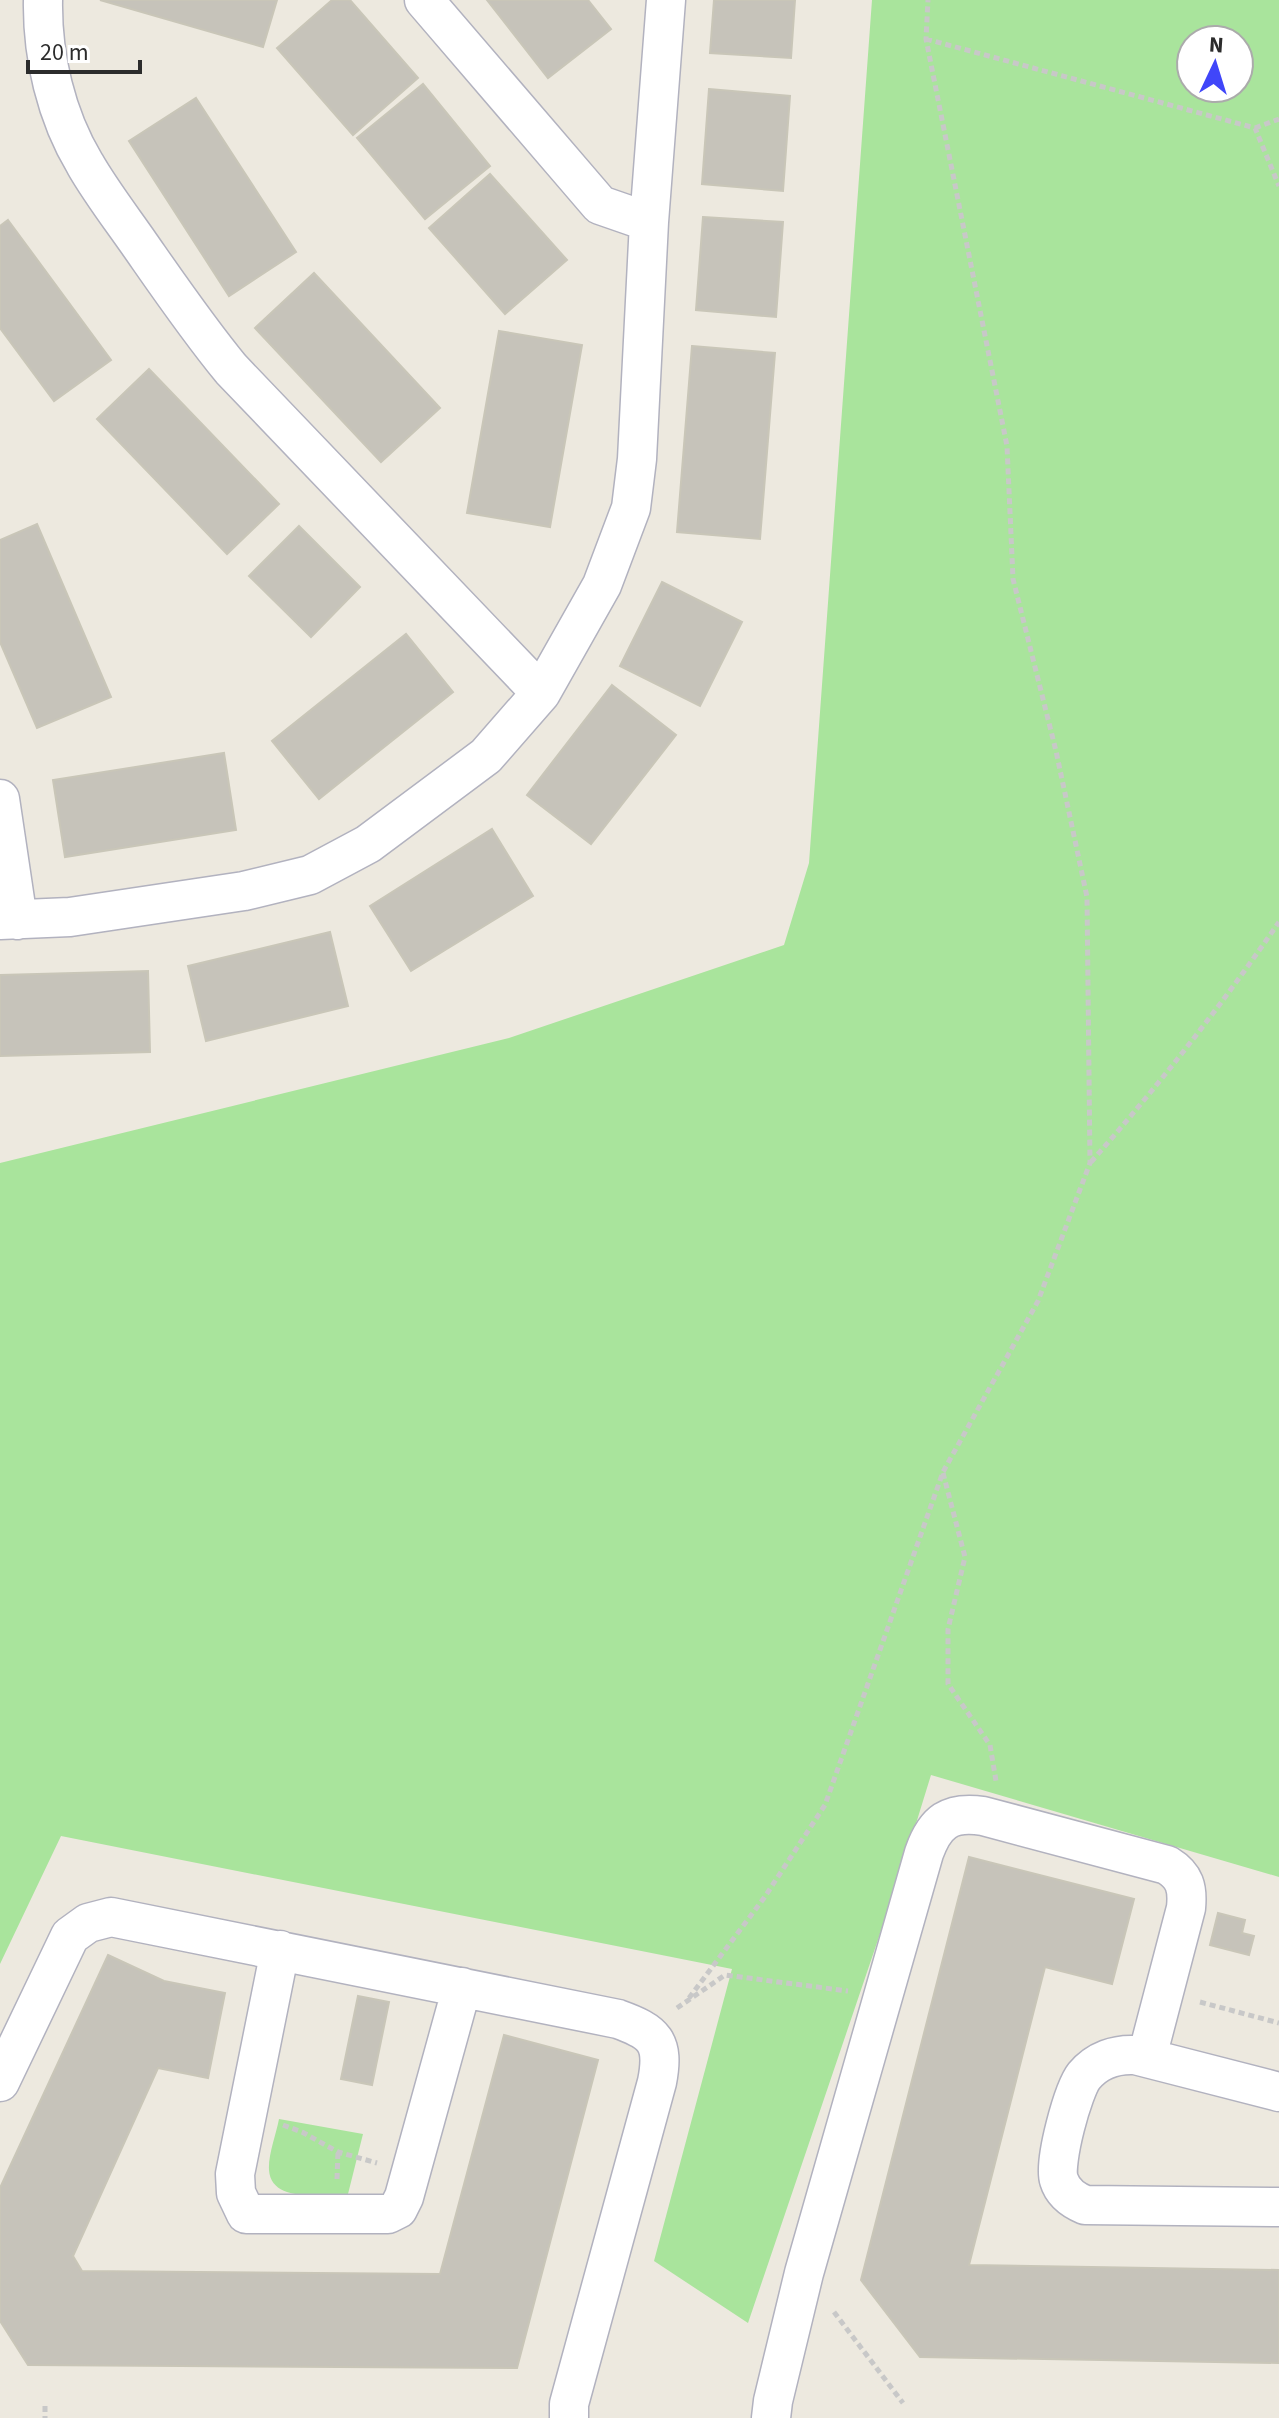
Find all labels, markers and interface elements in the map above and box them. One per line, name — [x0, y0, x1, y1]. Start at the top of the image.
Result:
scale bar — [28, 24, 140, 74]
north arrow — [1175, 24, 1255, 104]
text: N — [1208, 29, 1225, 62]
text: 20 m — [40, 35, 89, 70]

